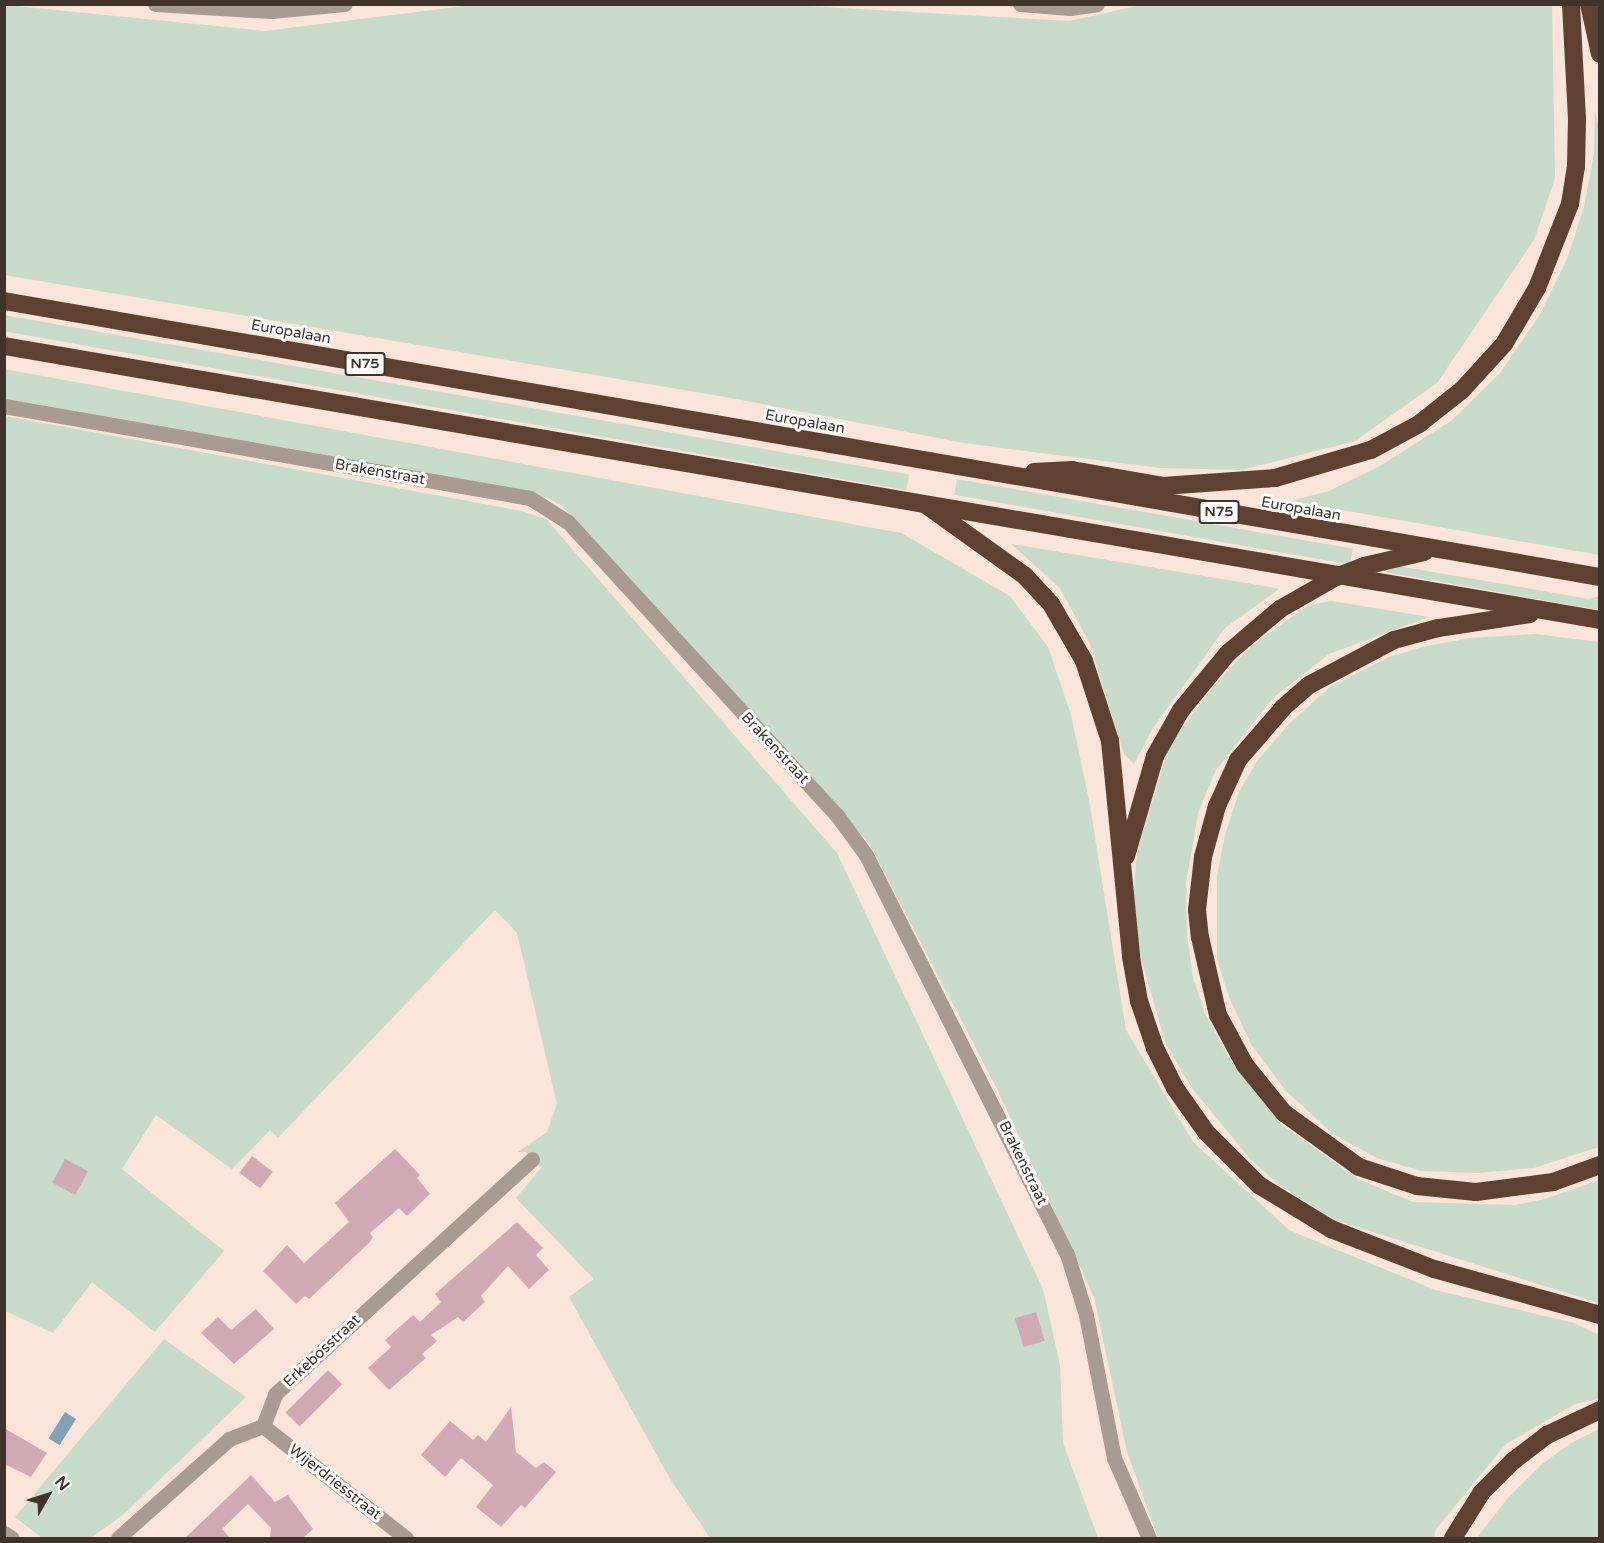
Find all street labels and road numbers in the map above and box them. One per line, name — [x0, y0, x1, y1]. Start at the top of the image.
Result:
street label: Europalaan — [250, 316, 332, 348]
road number: N75 — [344, 353, 386, 375]
street label: Europalaan — [764, 406, 846, 438]
street label: Brakenstraat — [334, 455, 426, 489]
street label: Europalaan — [1260, 493, 1342, 525]
road number: N75 — [1198, 501, 1240, 523]
street label: Brakenstraat — [737, 709, 813, 787]
street label: Brakenstraat — [995, 1118, 1051, 1208]
street label: Erkebosstraat — [280, 1311, 364, 1391]
street label: Wijerdriesstraat — [285, 1440, 385, 1524]

